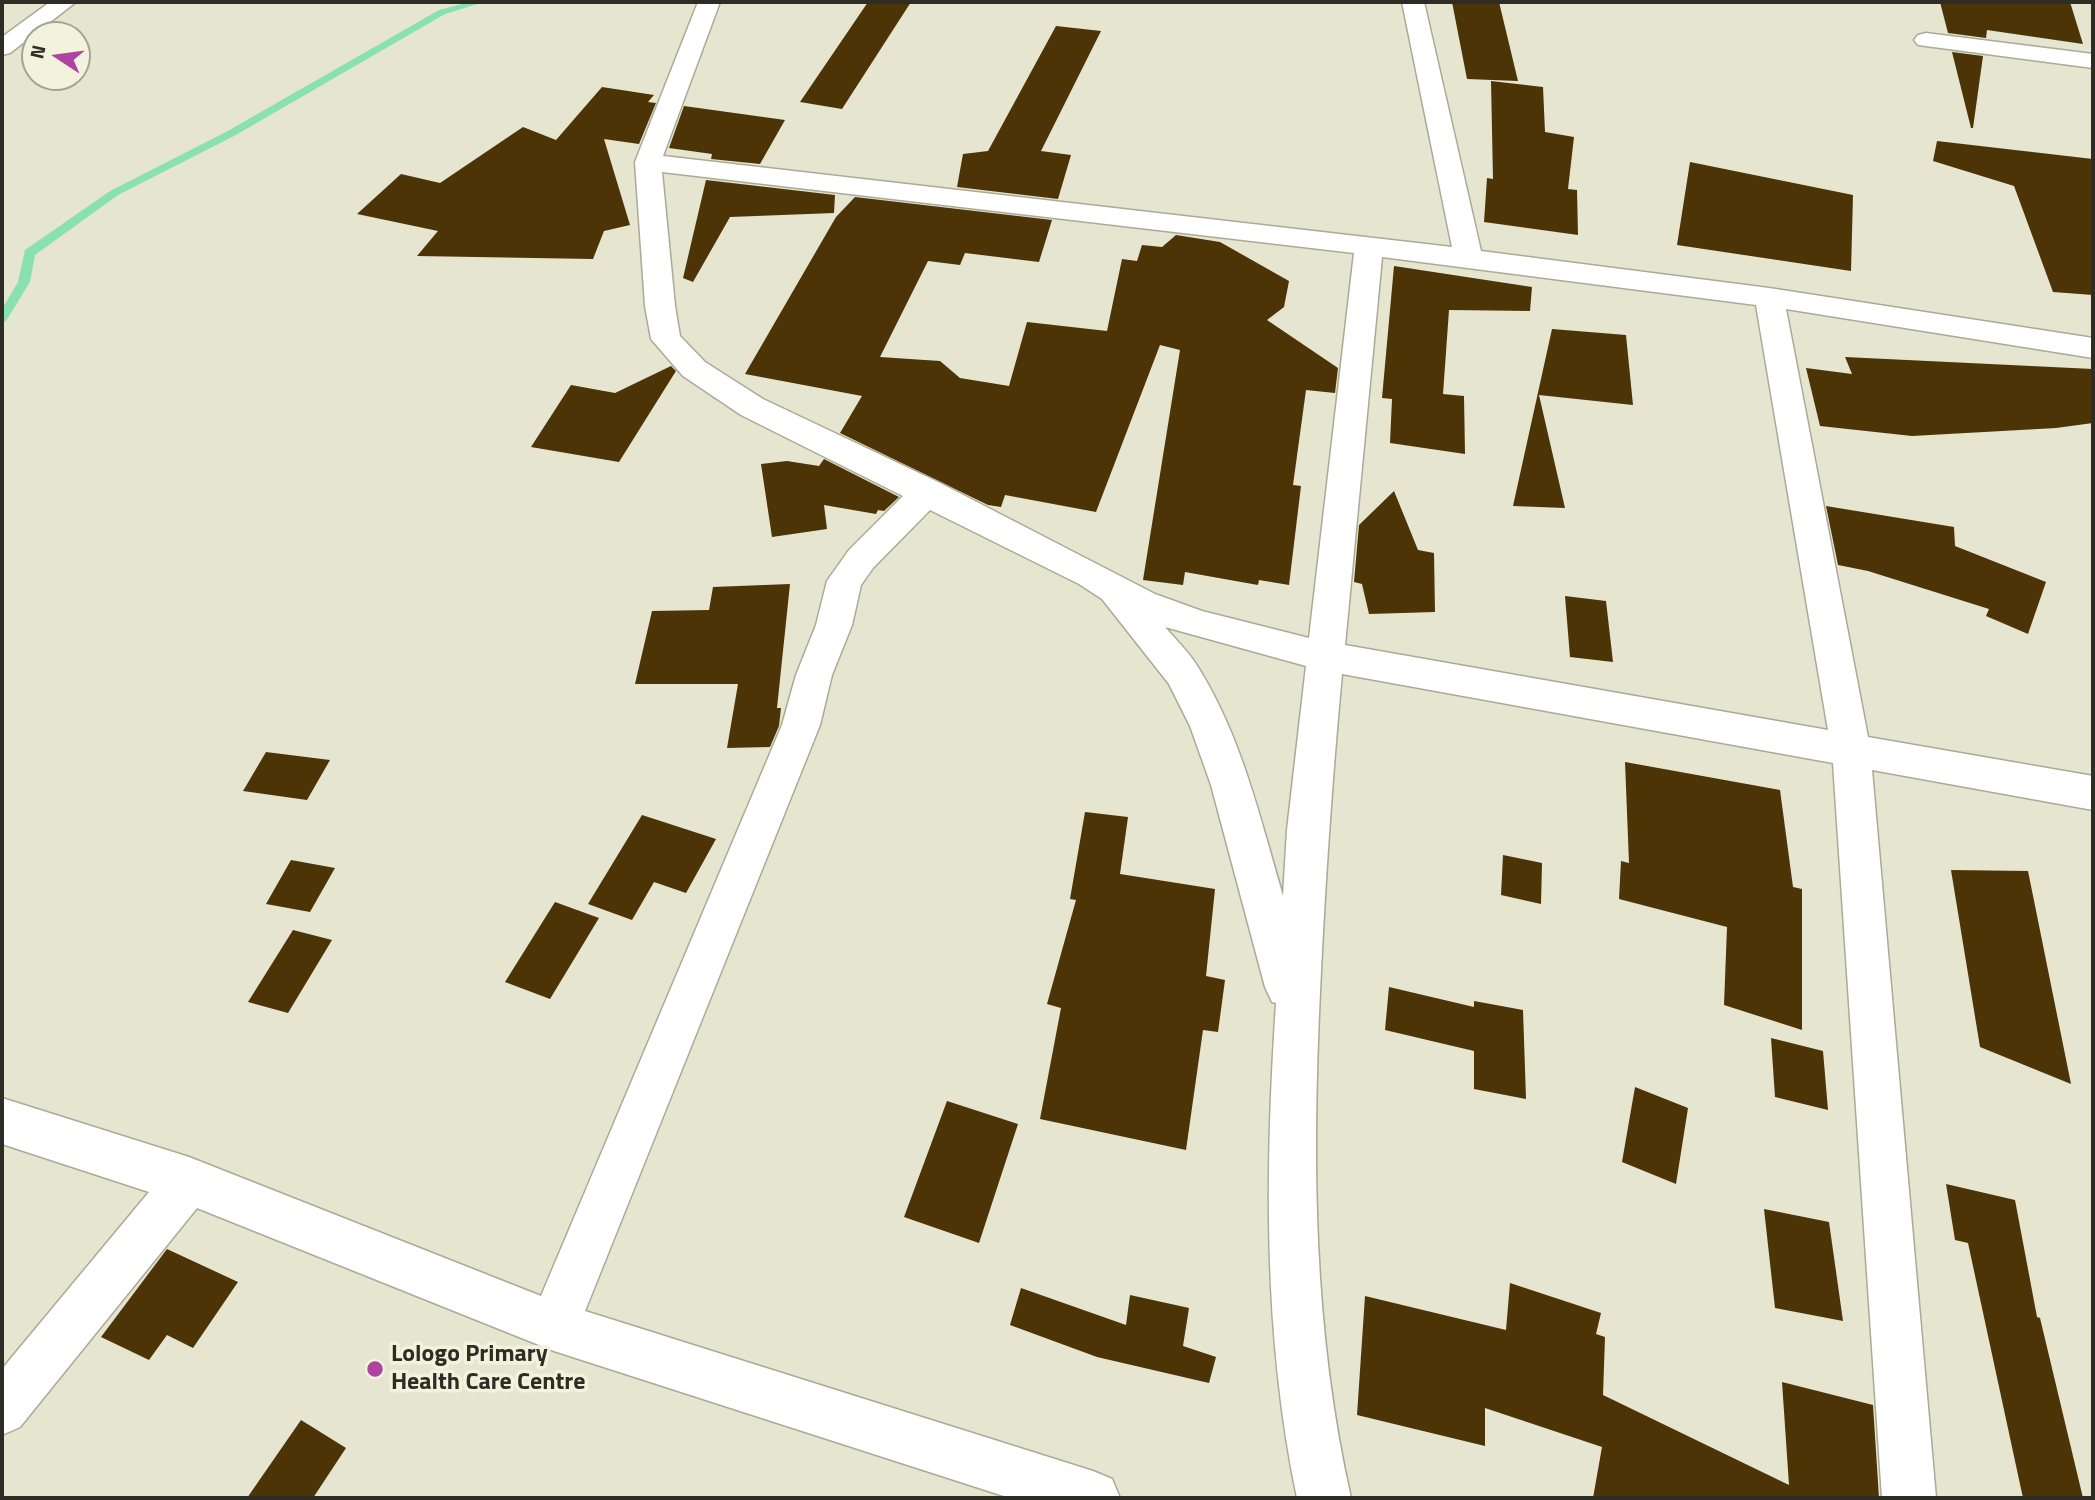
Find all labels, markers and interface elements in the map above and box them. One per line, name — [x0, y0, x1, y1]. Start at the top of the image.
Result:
north arrow — [21, 21, 91, 91]
text: N — [21, 42, 53, 61]
place label: Lologo Primary Health Care Centre — [391, 1341, 585, 1397]
marker: Lologo Primary Health Care Centre — [365, 1359, 385, 1379]

